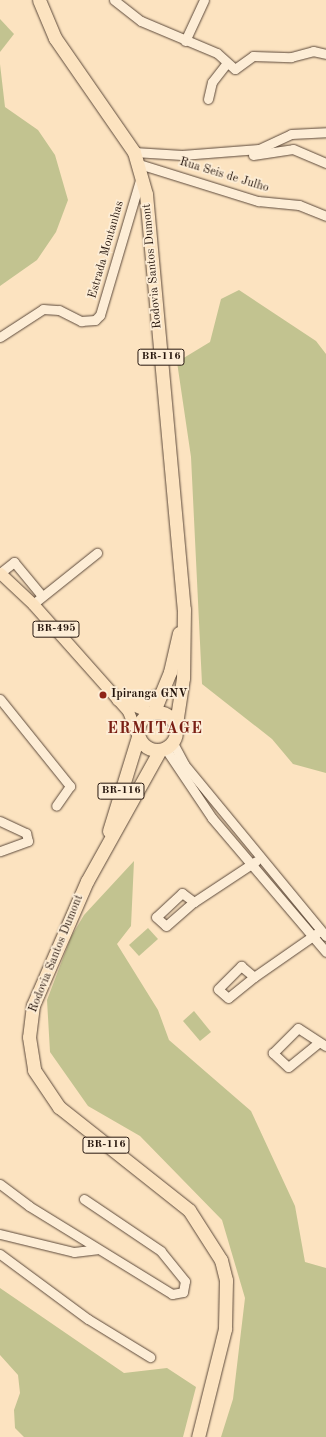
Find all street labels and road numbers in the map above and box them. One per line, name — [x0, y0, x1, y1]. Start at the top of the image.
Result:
street label: Rua Seis de Julho — [178, 156, 270, 196]
street label: Estrada Montanhas — [86, 200, 128, 300]
street label: Rodovia Santos Dumont — [140, 203, 166, 329]
road number: BR-116 — [137, 348, 185, 366]
road number: BR-495 — [32, 620, 80, 638]
road number: BR-116 — [97, 782, 145, 800]
street label: Rodovia Santos Dumont — [27, 893, 87, 1015]
road number: BR-116 — [82, 1136, 130, 1154]

